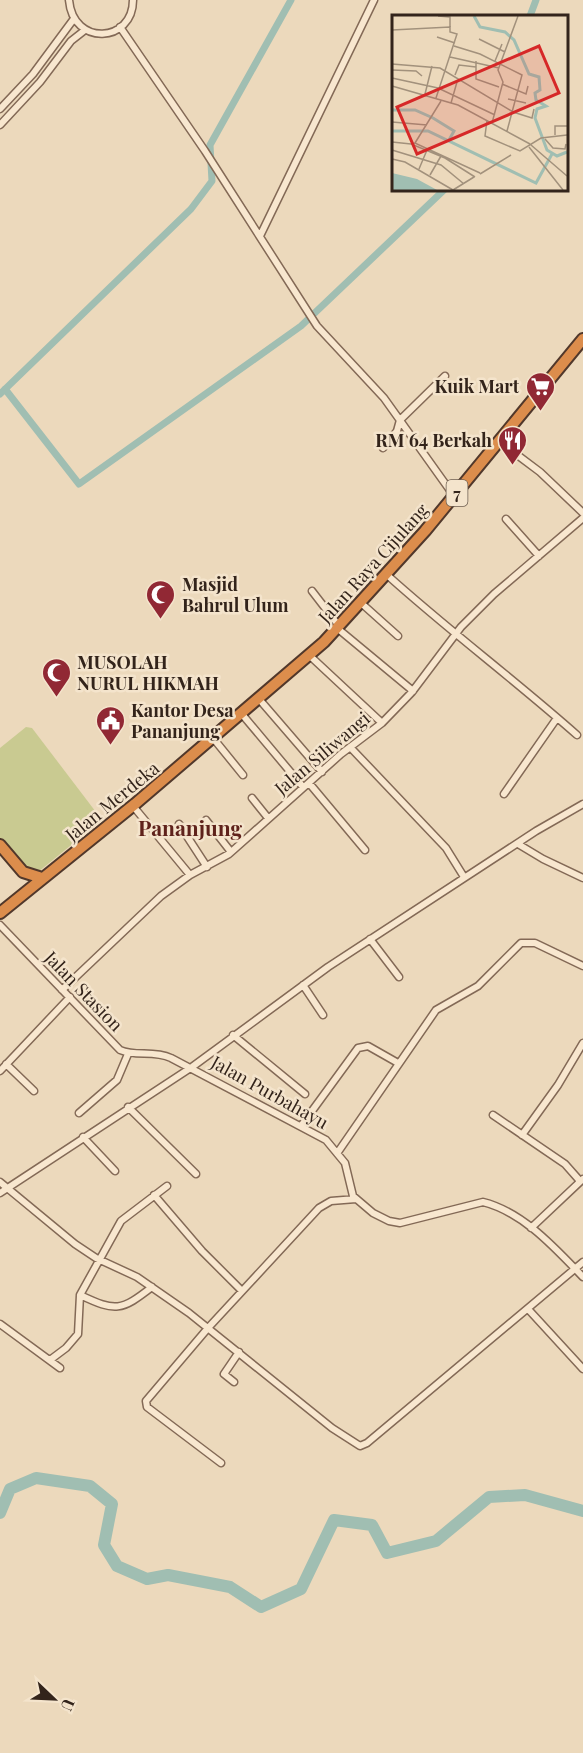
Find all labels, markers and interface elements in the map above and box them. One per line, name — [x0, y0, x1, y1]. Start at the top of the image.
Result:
inset map — [392, 15, 568, 190]
supermarket icon: Kuik Mart — [524, 370, 556, 412]
place label: Kuik Mart — [434, 374, 520, 398]
restaurant icon: RM 64 Berkah — [497, 424, 529, 466]
place label: RM 64 Berkah — [375, 428, 492, 452]
road number: 7 — [446, 480, 468, 506]
street label: Jalan Raya Cijulang — [312, 498, 434, 629]
place label: Masjid Bahrul Ulum — [182, 572, 289, 617]
mosque icon: Masjid Bahrul Ulum — [145, 578, 177, 620]
place label: MUSOLAH NURUL HIKMAH — [77, 650, 219, 695]
mosque icon: MUSOLAH NURUL HIKMAH — [40, 656, 72, 698]
place label: Kantor Desa Pananjung — [131, 698, 234, 743]
public building icon: Kantor Desa Pananjung — [94, 704, 126, 746]
street label: Jalan Siliwangi — [269, 706, 375, 801]
street label: Jalan Merdeka — [59, 756, 164, 847]
district label: Pananjung — [138, 813, 242, 841]
street label: Jalan Stasion — [39, 945, 128, 1036]
street label: Jalan Purbahayu — [206, 1049, 333, 1134]
north arrow — [24, 1669, 84, 1729]
text: U — [56, 1696, 80, 1714]

